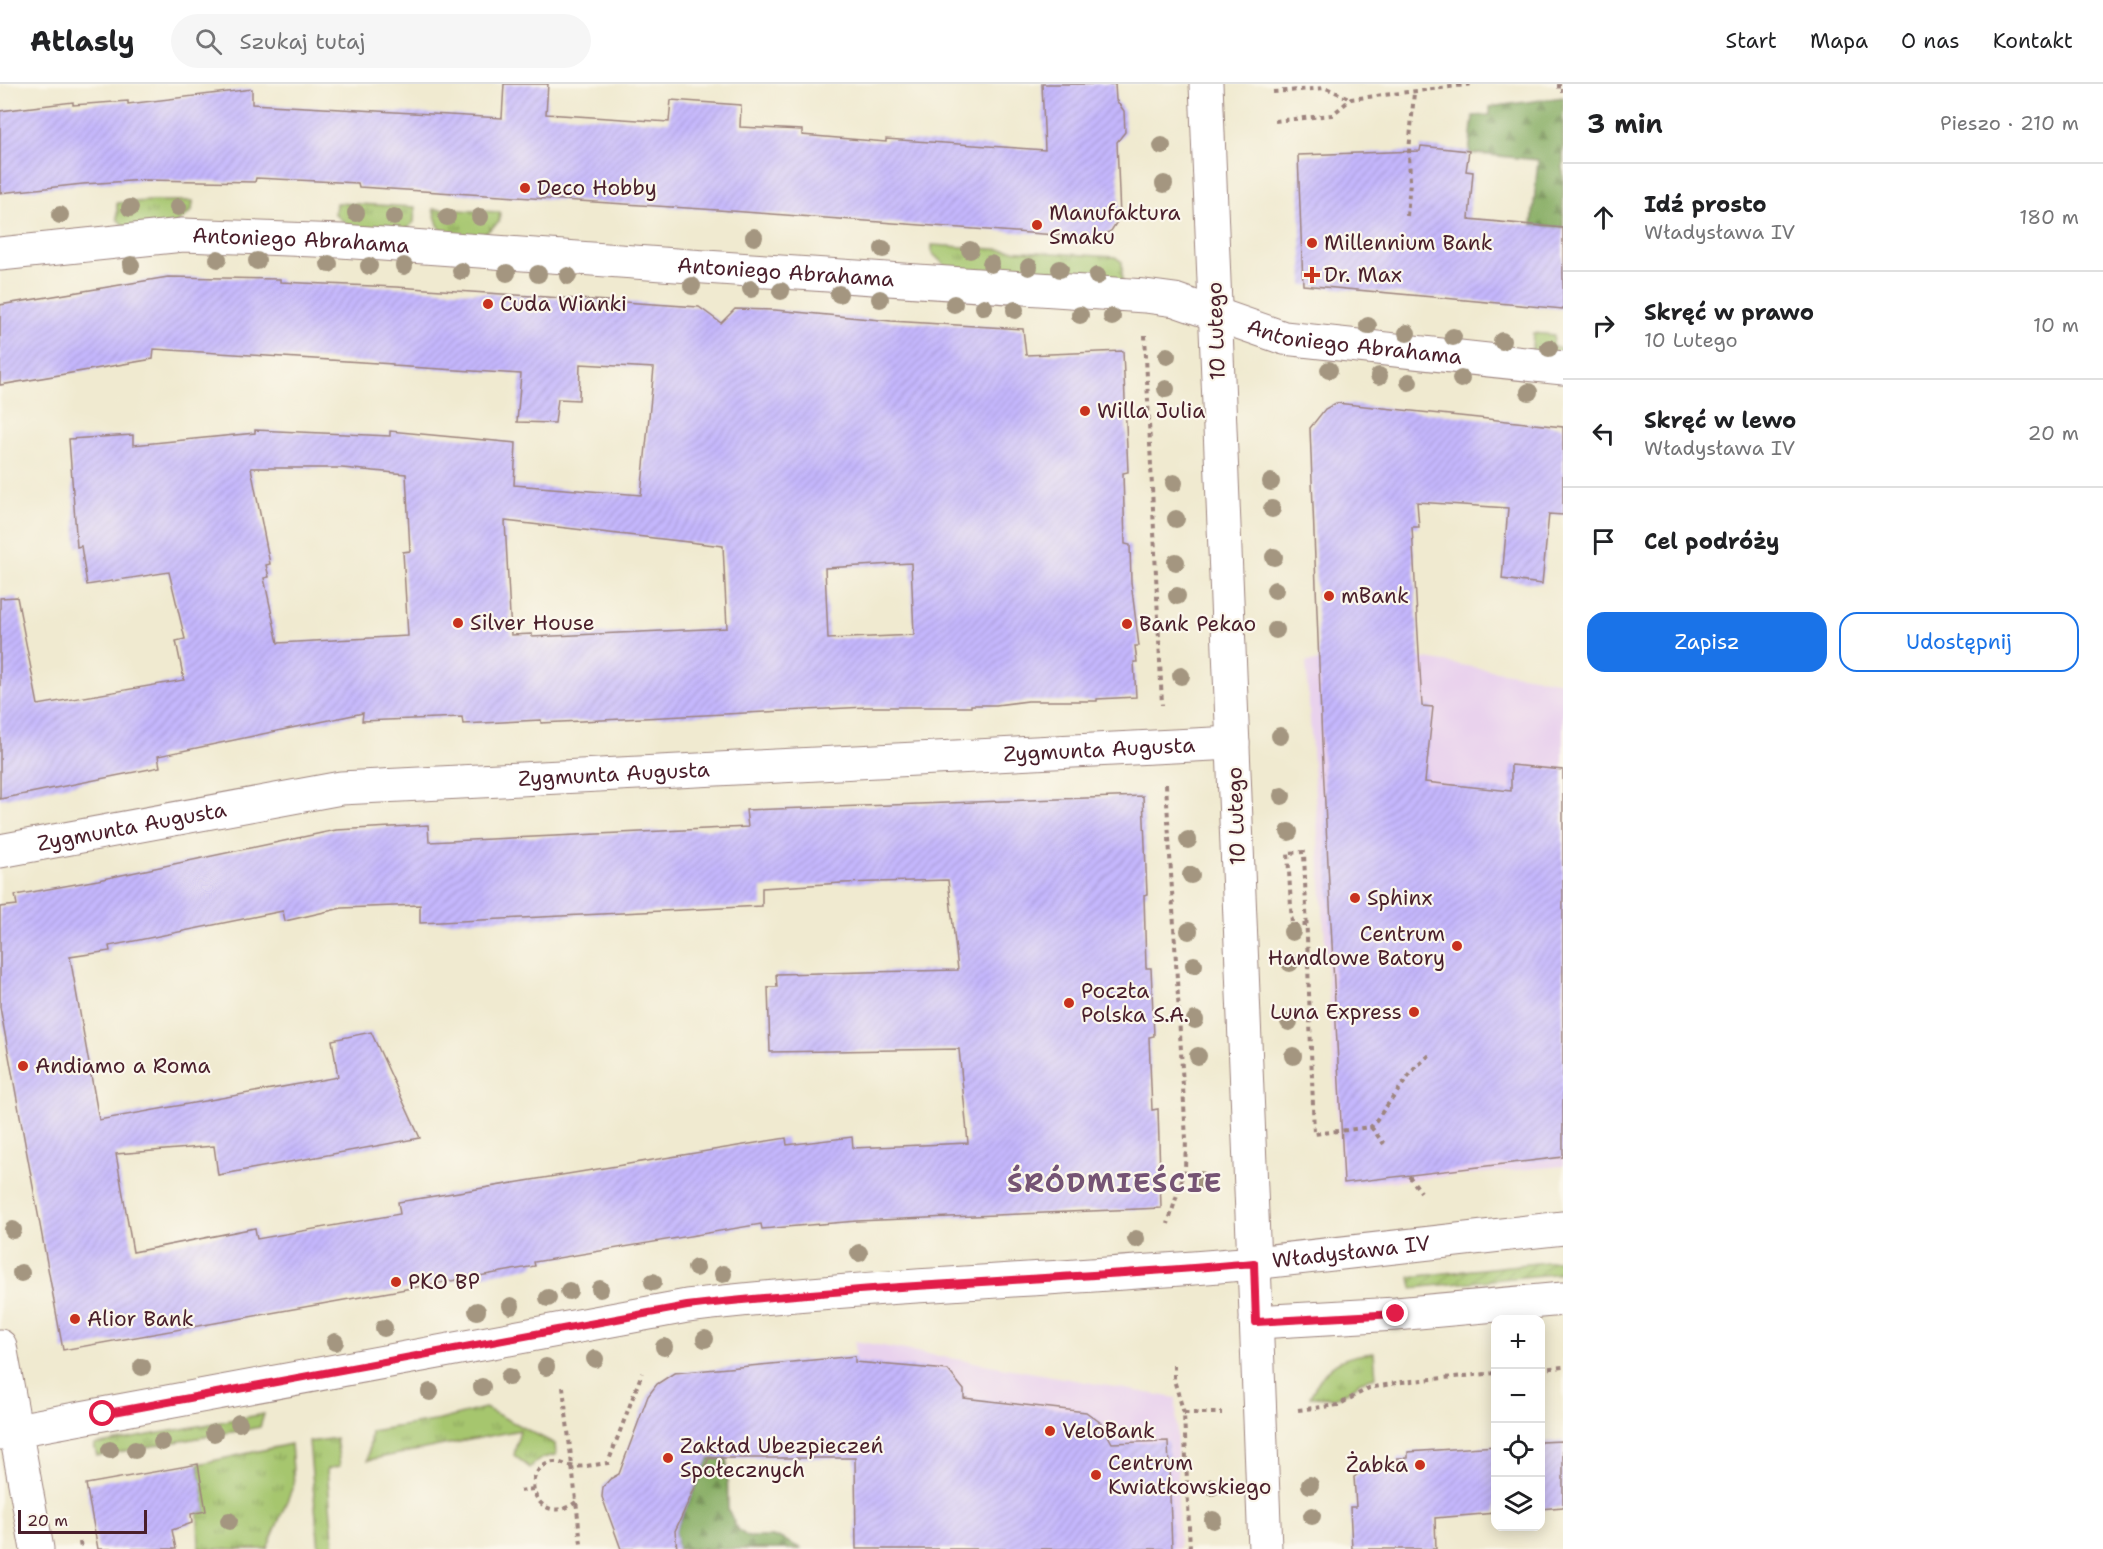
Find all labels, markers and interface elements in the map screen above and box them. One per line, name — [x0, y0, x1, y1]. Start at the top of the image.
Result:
search box — [171, 14, 591, 68]
text: Atlasly — [30, 22, 135, 60]
icon: search — [192, 25, 225, 58]
text: Szukaj tutaj — [240, 27, 365, 56]
text: Start — [1726, 27, 1777, 55]
text: Mapa — [1810, 27, 1868, 55]
text: O nas — [1901, 27, 1960, 55]
text: Kontakt — [1993, 27, 2073, 55]
text: 3 min — [1587, 106, 1663, 141]
text: Pieszo · 210 m — [1940, 110, 2079, 136]
place label: Deco Hobby — [537, 174, 657, 202]
marker: Deco Hobby — [518, 181, 532, 195]
text: Idź prosto — [1644, 190, 1767, 219]
place label: Manufaktura Smaku — [1049, 199, 1181, 251]
icon: ahead — [1587, 201, 1620, 234]
text: 180 m — [2019, 204, 2079, 230]
marker: Manufaktura Smaku — [1030, 218, 1044, 232]
text: Władysława IV — [1644, 219, 1795, 245]
street label: Antoniego Abrahama — [192, 221, 411, 260]
place label: Millennium Bank — [1324, 229, 1493, 257]
marker: Millennium Bank — [1305, 236, 1319, 250]
street label: Antoniego Abrahama — [676, 251, 895, 293]
place label: Dr. Max — [1324, 261, 1402, 289]
marker: Dr. Max — [1305, 268, 1319, 282]
street label: 10 Lutego — [1200, 281, 1232, 381]
place label: Cuda Wianki — [500, 290, 627, 318]
marker: Cuda Wianki — [481, 297, 495, 311]
text: Skręć w prawo — [1644, 298, 1814, 327]
icon: right — [1587, 309, 1620, 342]
street label: Antoniego Abrahama — [1243, 312, 1464, 371]
text: 10 m — [2033, 312, 2079, 338]
text: 10 Lutego — [1644, 327, 1738, 353]
place label: Willa Julia — [1097, 397, 1205, 425]
marker: Willa Julia — [1078, 404, 1092, 418]
text: Skręć w lewo — [1644, 406, 1796, 435]
icon: left — [1587, 417, 1620, 450]
text: 20 m — [2028, 420, 2079, 446]
text: Władysława IV — [1644, 435, 1795, 461]
icon: arrive — [1587, 525, 1620, 558]
text: Cel podróży — [1644, 527, 1780, 556]
place label: mBank — [1341, 582, 1409, 610]
marker: mBank — [1322, 589, 1336, 603]
place label: Silver House — [470, 609, 595, 637]
place label: Bank Pekao — [1139, 610, 1256, 638]
button: Zapisz — [1587, 612, 1827, 672]
button: Udostępnij — [1839, 612, 2079, 672]
marker: Silver House — [451, 616, 465, 630]
marker: Bank Pekao — [1120, 617, 1134, 631]
street label: Zygmunta Augusta — [1003, 731, 1196, 769]
street label: Zygmunta Augusta — [517, 755, 710, 793]
street label: 10 Lutego — [1220, 766, 1252, 866]
street label: Zygmunta Augusta — [35, 795, 229, 858]
place label: Sphinx — [1367, 884, 1432, 912]
marker: Sphinx — [1348, 891, 1362, 905]
place label: Centrum Handlowe Batory — [1268, 920, 1445, 972]
marker: Centrum Handlowe Batory — [1450, 939, 1464, 953]
place label: Poczta Polska S.A. — [1081, 977, 1189, 1029]
marker: Poczta Polska S.A. — [1062, 996, 1076, 1010]
place label: Luna Express — [1270, 998, 1402, 1026]
marker: Luna Express — [1407, 1005, 1421, 1019]
place label: Andiamo a Roma — [35, 1052, 211, 1080]
marker: Andiamo a Roma — [16, 1059, 30, 1073]
district label: ŚRÓDMIEŚCIE — [1007, 1164, 1223, 1201]
street label: Władysława IV — [1271, 1229, 1432, 1275]
place label: PKO BP — [408, 1268, 480, 1296]
marker: PKO BP — [389, 1275, 403, 1289]
route end — [1382, 1300, 1408, 1326]
place label: Alior Bank — [87, 1305, 194, 1333]
marker: Alior Bank — [68, 1312, 82, 1326]
map controls — [1491, 1315, 1545, 1531]
button: + — [1491, 1315, 1545, 1369]
button: − — [1491, 1369, 1545, 1423]
route start — [89, 1400, 115, 1426]
place label: VeloBank — [1062, 1417, 1155, 1445]
button: locate — [1491, 1423, 1545, 1477]
marker: VeloBank — [1043, 1424, 1057, 1438]
place label: Zakład Ubezpieczeń Społecznych — [680, 1432, 884, 1484]
place label: Centrum Kwiatkowskiego — [1108, 1449, 1272, 1501]
marker: Zakład Ubezpieczeń Społecznych — [661, 1451, 675, 1465]
place label: Żabka — [1346, 1451, 1408, 1479]
marker: Żabka — [1413, 1458, 1427, 1472]
marker: Centrum Kwiatkowskiego — [1089, 1468, 1103, 1482]
button: layers — [1491, 1477, 1545, 1531]
scale bar — [18, 1507, 147, 1534]
text: 20 m — [27, 1510, 68, 1531]

